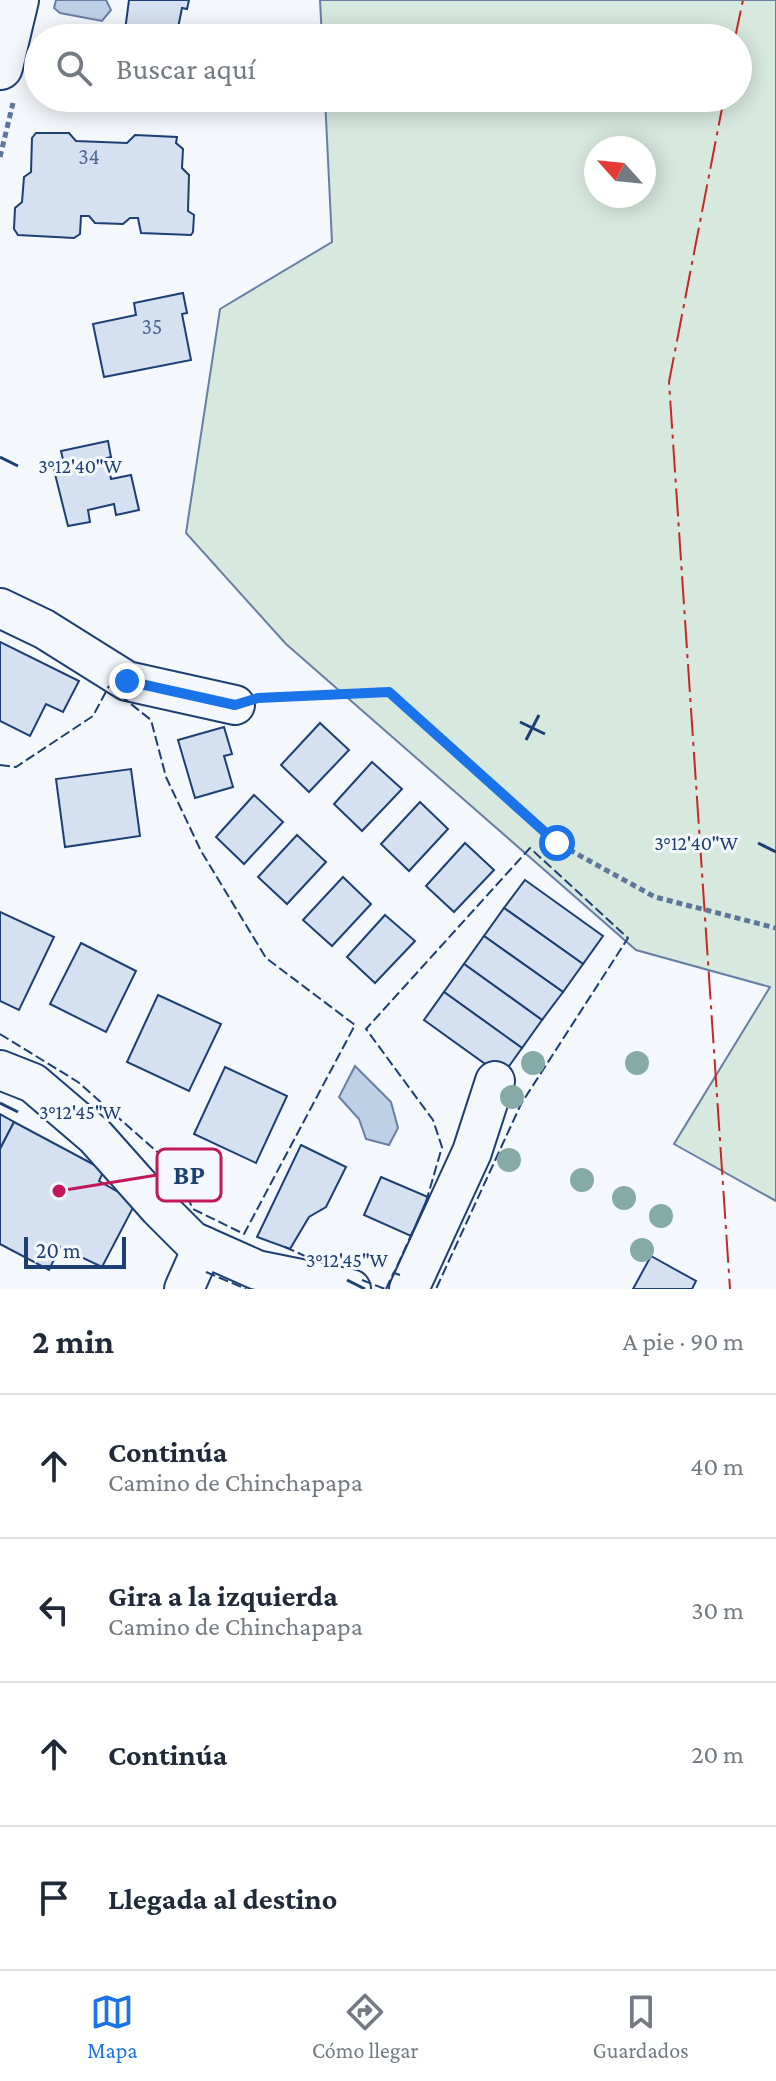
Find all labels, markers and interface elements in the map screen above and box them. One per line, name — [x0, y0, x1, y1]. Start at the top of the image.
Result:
search box — [24, 24, 752, 112]
icon: search — [52, 46, 96, 90]
text: Buscar aquí — [116, 52, 256, 85]
north arrow — [584, 136, 656, 208]
house number: 34 — [78, 144, 100, 169]
house number: 35 — [142, 314, 162, 339]
text: 3°12'40"W — [38, 455, 122, 477]
route end — [109, 663, 145, 699]
route start — [539, 825, 575, 861]
text: 3°12'40"W — [654, 832, 738, 854]
text: 3°12'45"W — [39, 1101, 122, 1123]
callout: BP — [157, 1149, 221, 1201]
text: BP — [173, 1159, 205, 1190]
scale bar — [24, 1233, 126, 1269]
text: 20 m — [36, 1238, 81, 1263]
text: 3°12'45"W — [306, 1249, 389, 1271]
text: 2 min — [32, 1323, 114, 1360]
text: A pie · 90 m — [623, 1327, 744, 1356]
text: Continúa — [108, 1435, 227, 1468]
icon: ahead — [32, 1444, 76, 1488]
text: 40 m — [690, 1452, 744, 1481]
text: Camino de Chinchapapa — [108, 1468, 363, 1497]
text: Gira a la izquierda — [108, 1579, 338, 1612]
icon: left — [32, 1588, 76, 1632]
text: 30 m — [691, 1596, 744, 1625]
text: Camino de Chinchapapa — [108, 1612, 363, 1641]
icon: ahead — [32, 1732, 76, 1776]
text: Continúa — [108, 1738, 227, 1771]
text: 20 m — [691, 1740, 744, 1769]
icon: arrive — [32, 1876, 76, 1920]
text: Llegada al destino — [108, 1882, 337, 1915]
tab: Mapa — [87, 1990, 137, 2063]
tab: Cómo llegar — [312, 1990, 418, 2063]
tab: Guardados — [593, 1990, 689, 2063]

